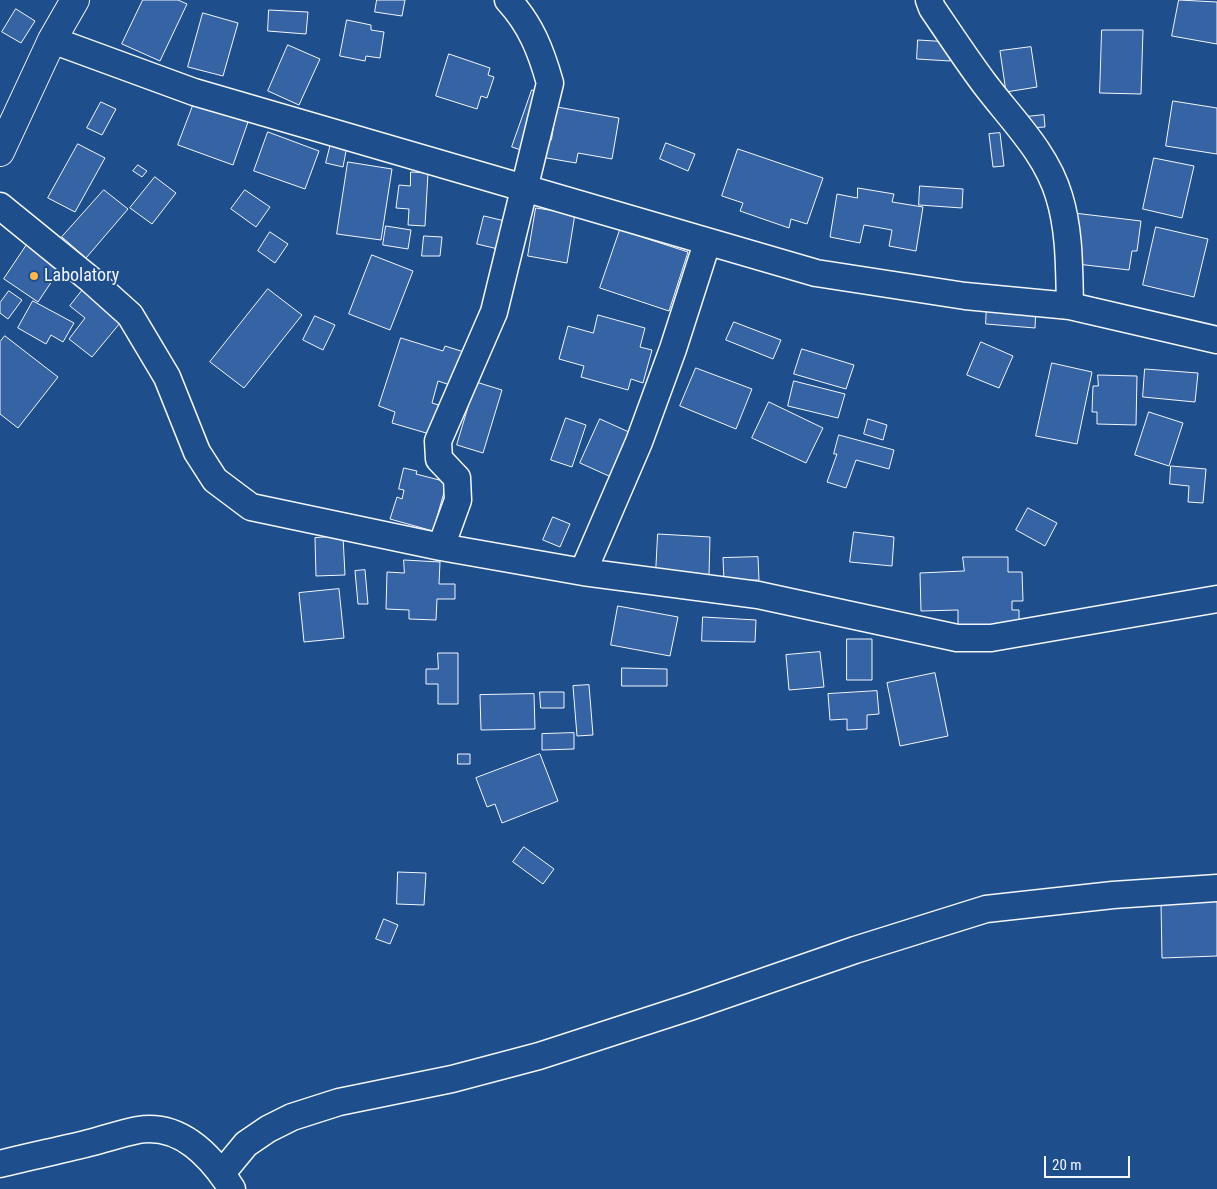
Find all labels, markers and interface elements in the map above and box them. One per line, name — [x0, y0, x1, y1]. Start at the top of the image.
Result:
place label: Labolatory — [44, 265, 119, 287]
marker: Labolatory — [28, 270, 40, 282]
scale bar — [1047, 1146, 1133, 1178]
text: 20 m — [1052, 1156, 1082, 1174]

